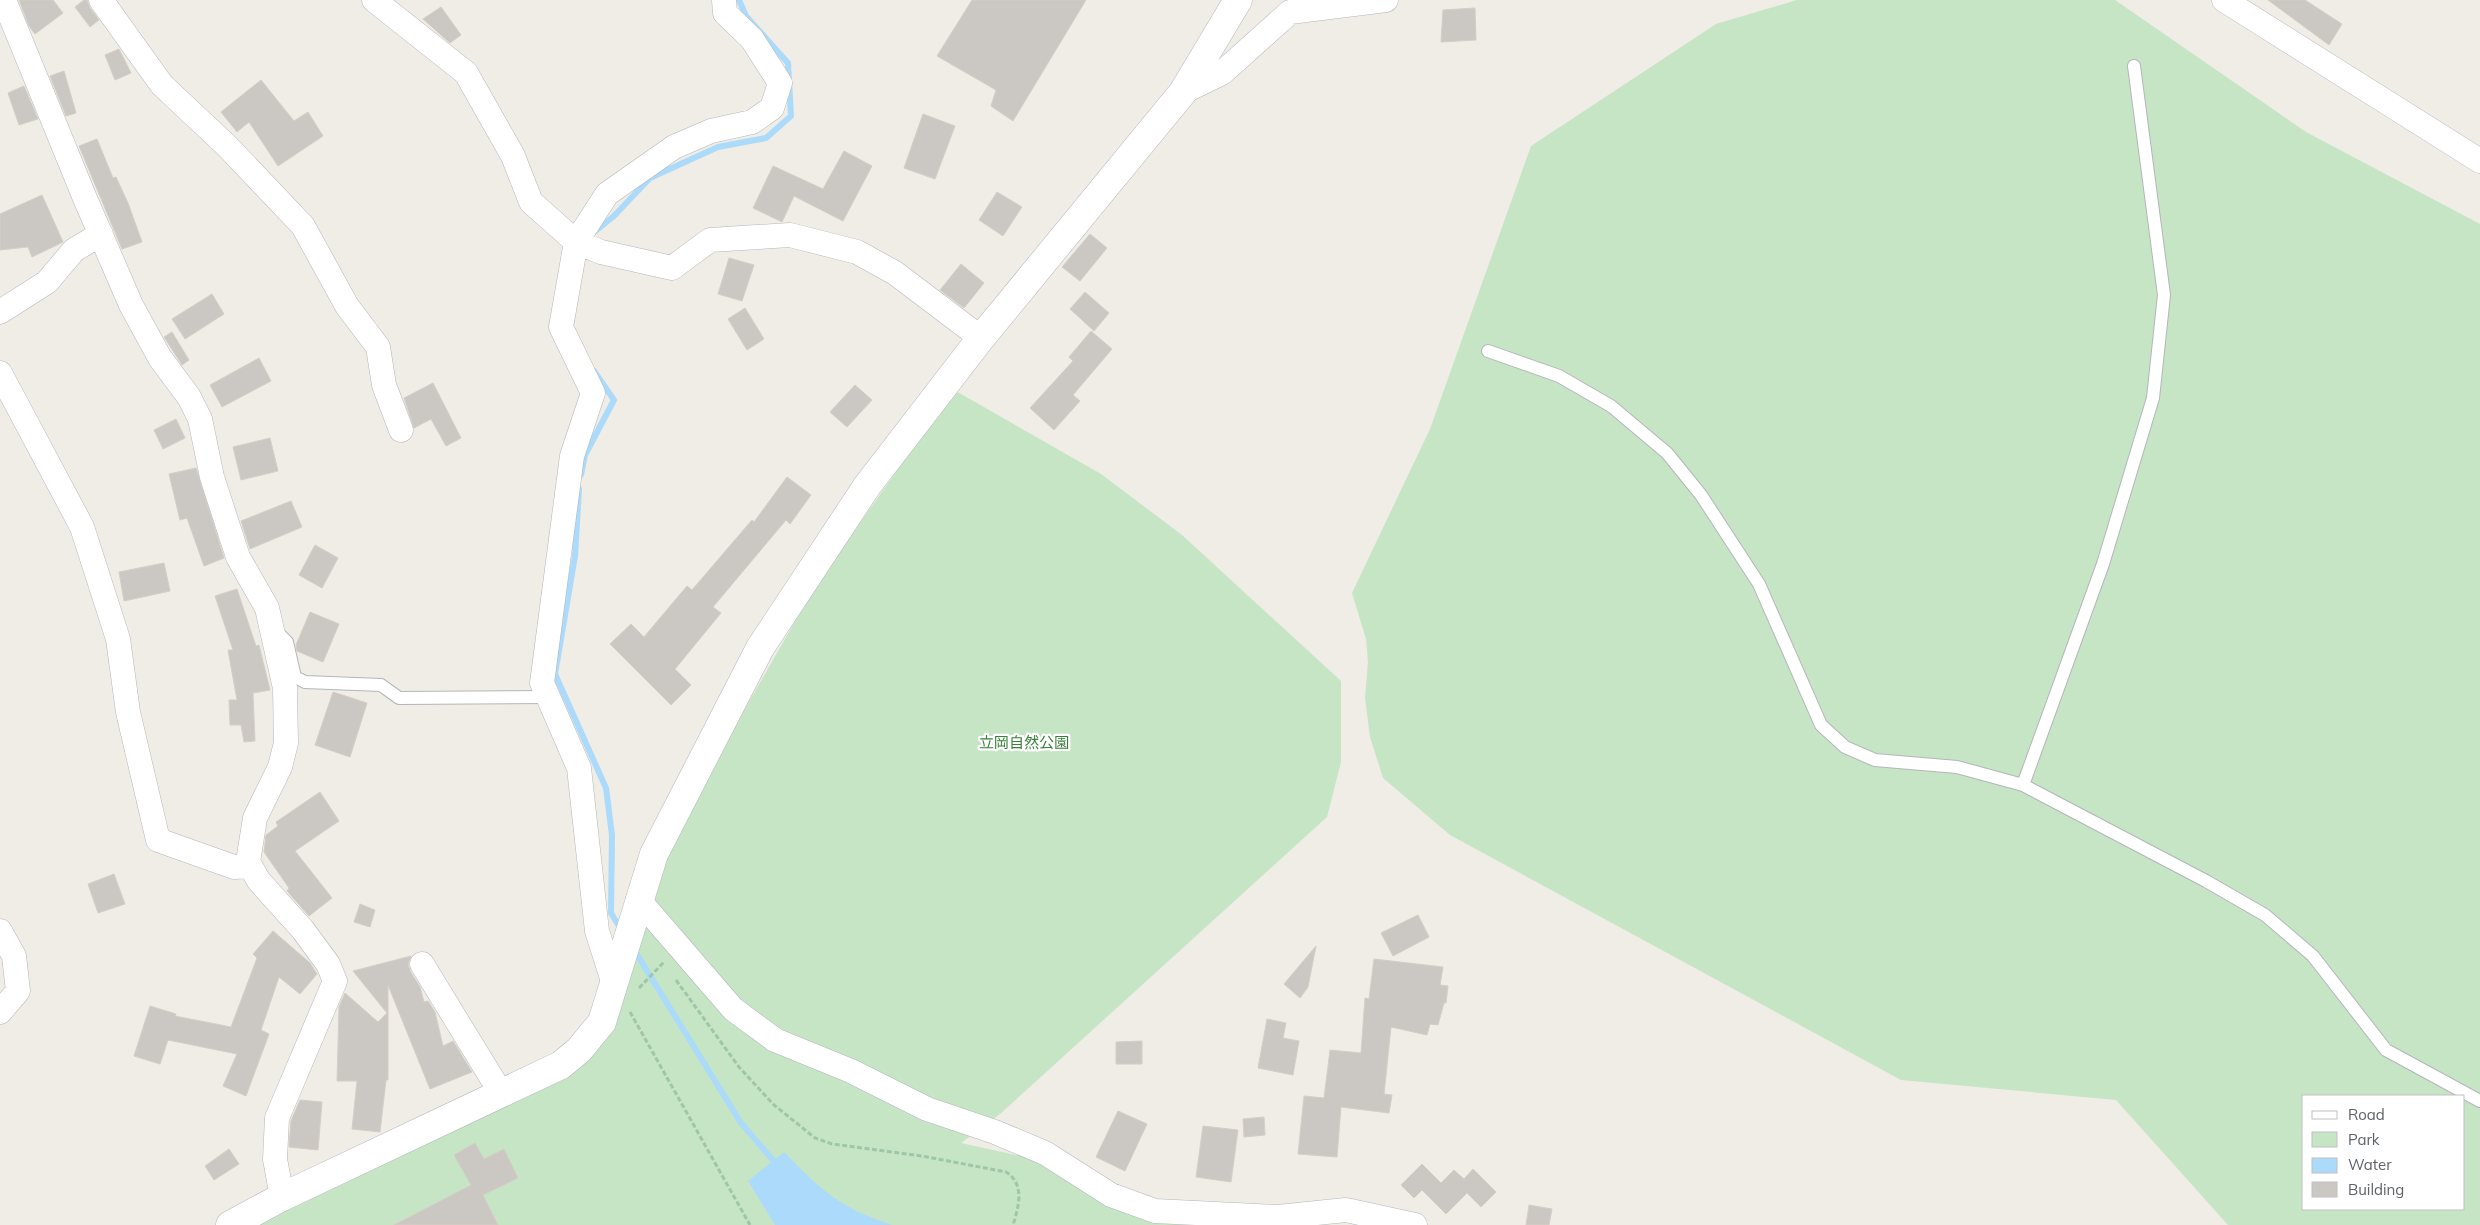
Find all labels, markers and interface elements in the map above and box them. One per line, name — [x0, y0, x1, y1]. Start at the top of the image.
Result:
park label: 立岡自然公園 — [979, 733, 1069, 752]
legend — [2302, 1095, 2465, 1210]
text: Road — [2348, 1105, 2385, 1124]
text: Park — [2348, 1130, 2380, 1149]
text: Water — [2348, 1155, 2392, 1174]
text: Building — [2348, 1180, 2404, 1199]

